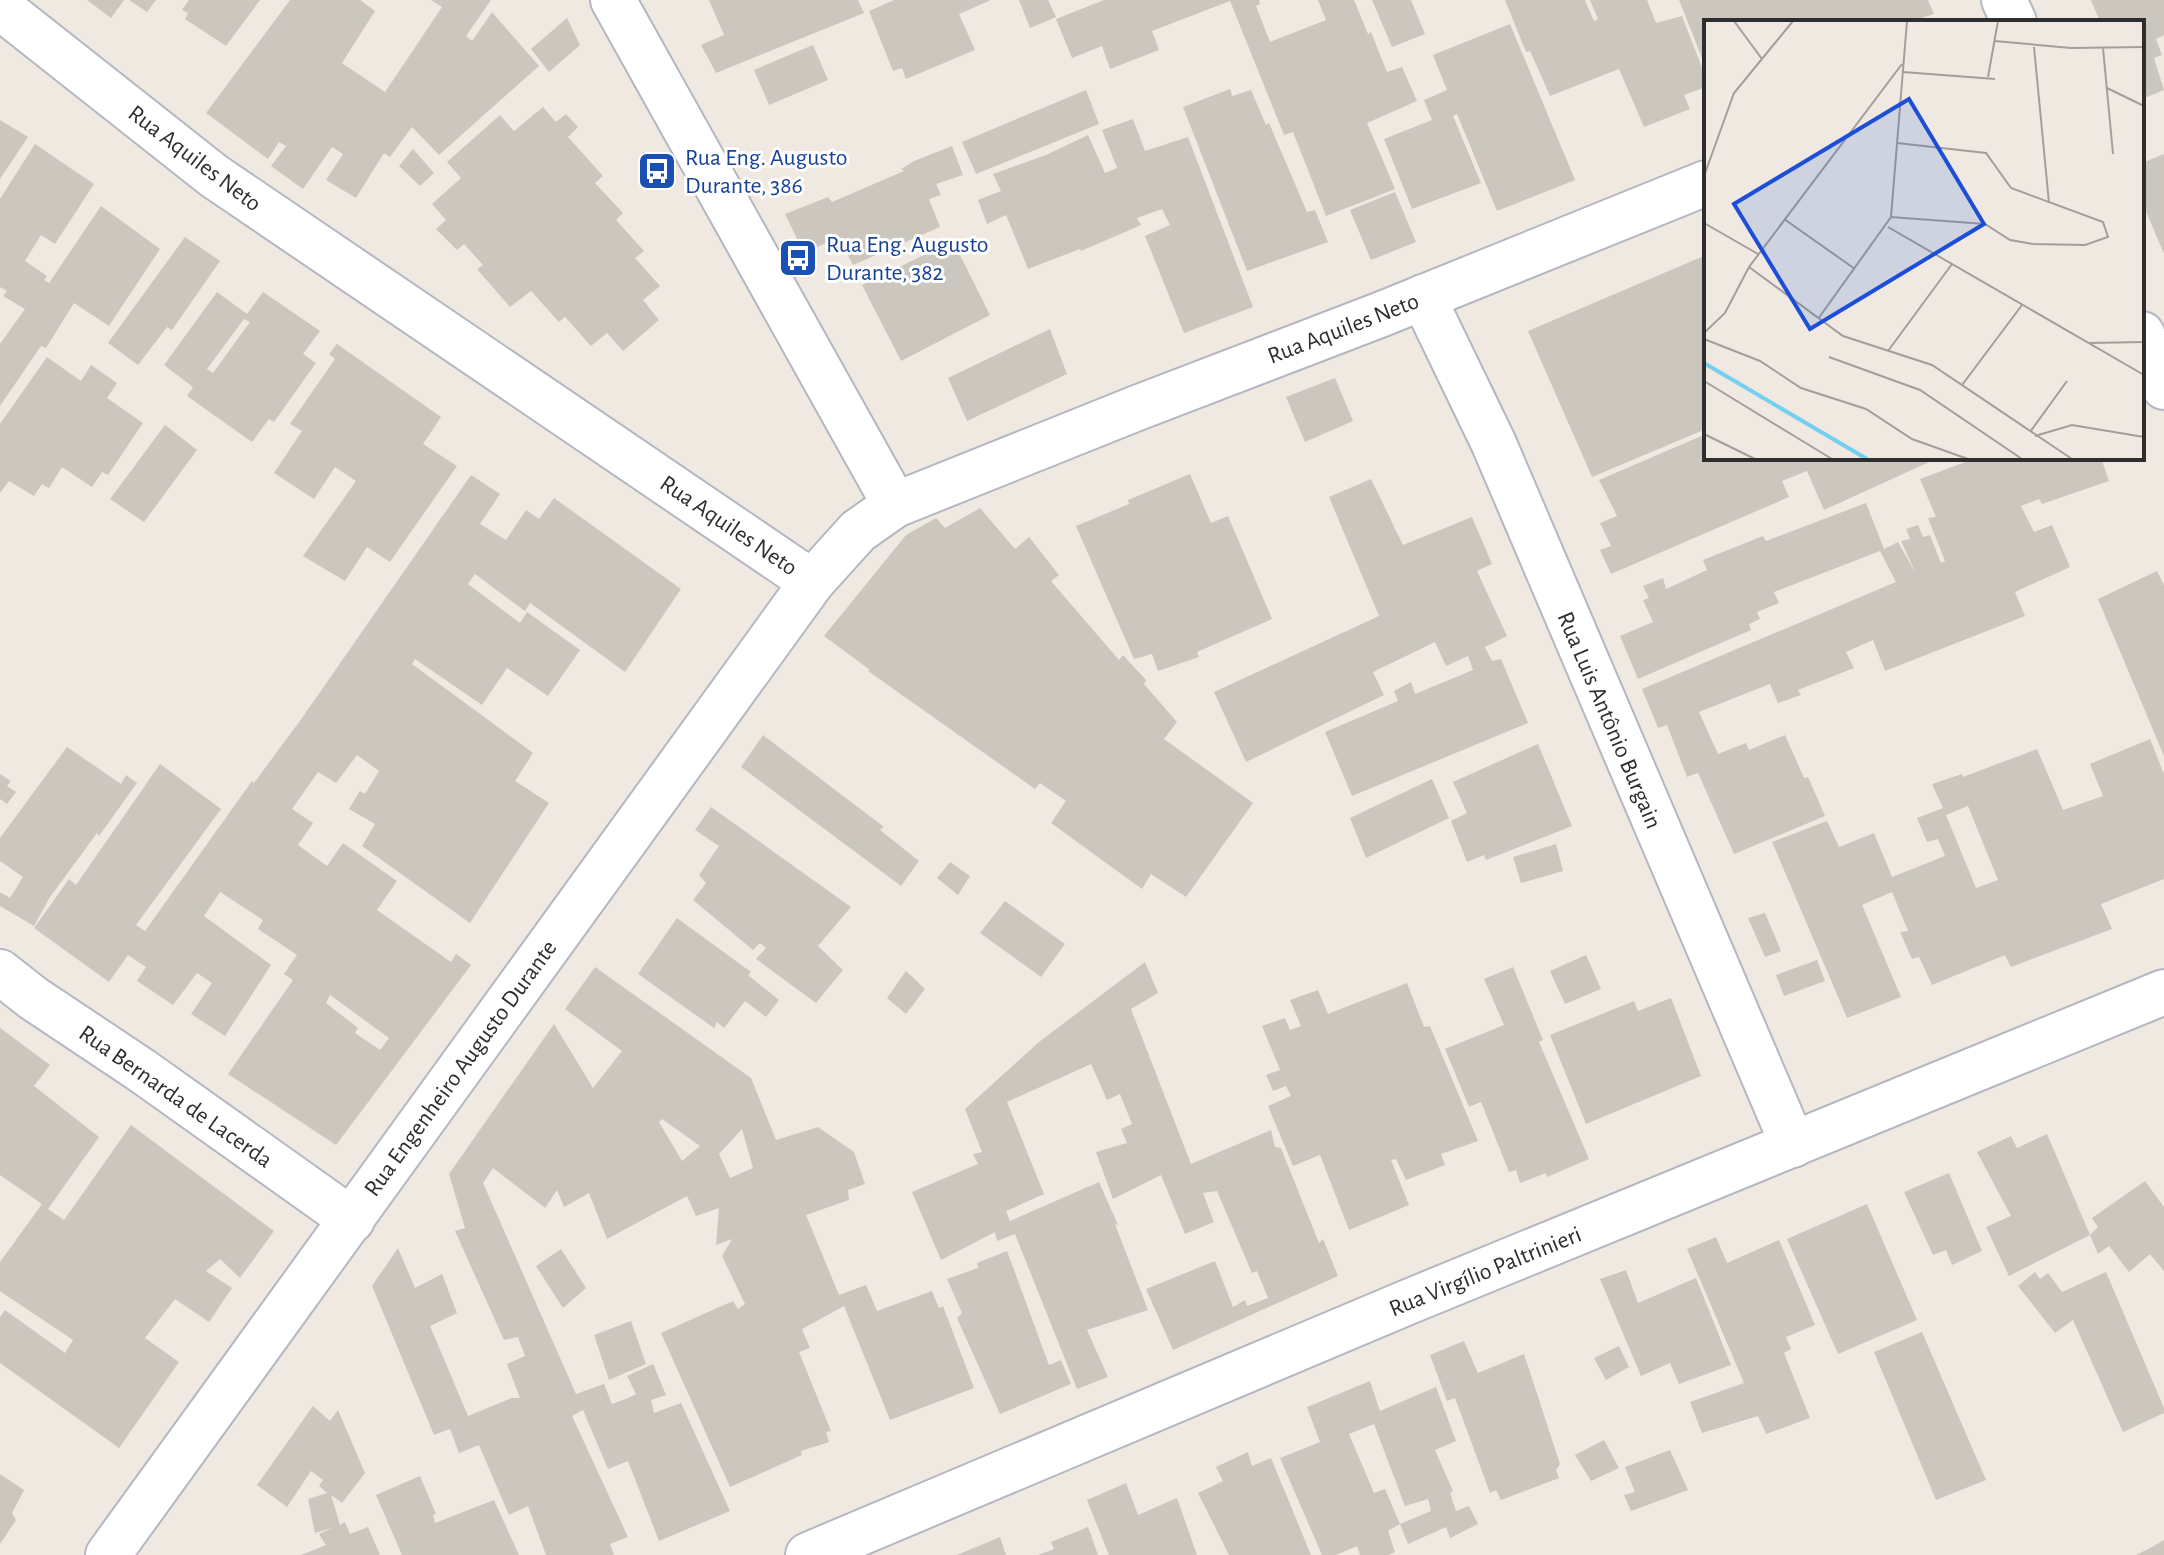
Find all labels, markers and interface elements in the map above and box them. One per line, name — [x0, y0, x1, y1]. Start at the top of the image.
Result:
inset map — [1704, 20, 2144, 460]
street label: Rua Aquiles Neto — [123, 101, 265, 216]
place label: Rua Eng. Augusto Durante, 386 — [685, 146, 848, 198]
bus stop icon: Rua Eng. Augusto Durante, 386 — [636, 150, 678, 192]
place label: Rua Eng. Augusto Durante, 382 — [826, 233, 989, 285]
bus stop icon: Rua Eng. Augusto Durante, 382 — [777, 237, 819, 279]
street label: Rua Aquiles Neto — [1264, 289, 1422, 369]
street label: Rua Aquiles Neto — [655, 471, 801, 580]
street label: Rua Luis Antônio Burgain — [1552, 608, 1666, 832]
street label: Rua Engenheiro Augusto Durante — [360, 936, 562, 1201]
street label: Rua Bernarda de Lacerda — [74, 1021, 277, 1173]
street label: Rua Virgílio Paltrinieri — [1386, 1222, 1585, 1321]

